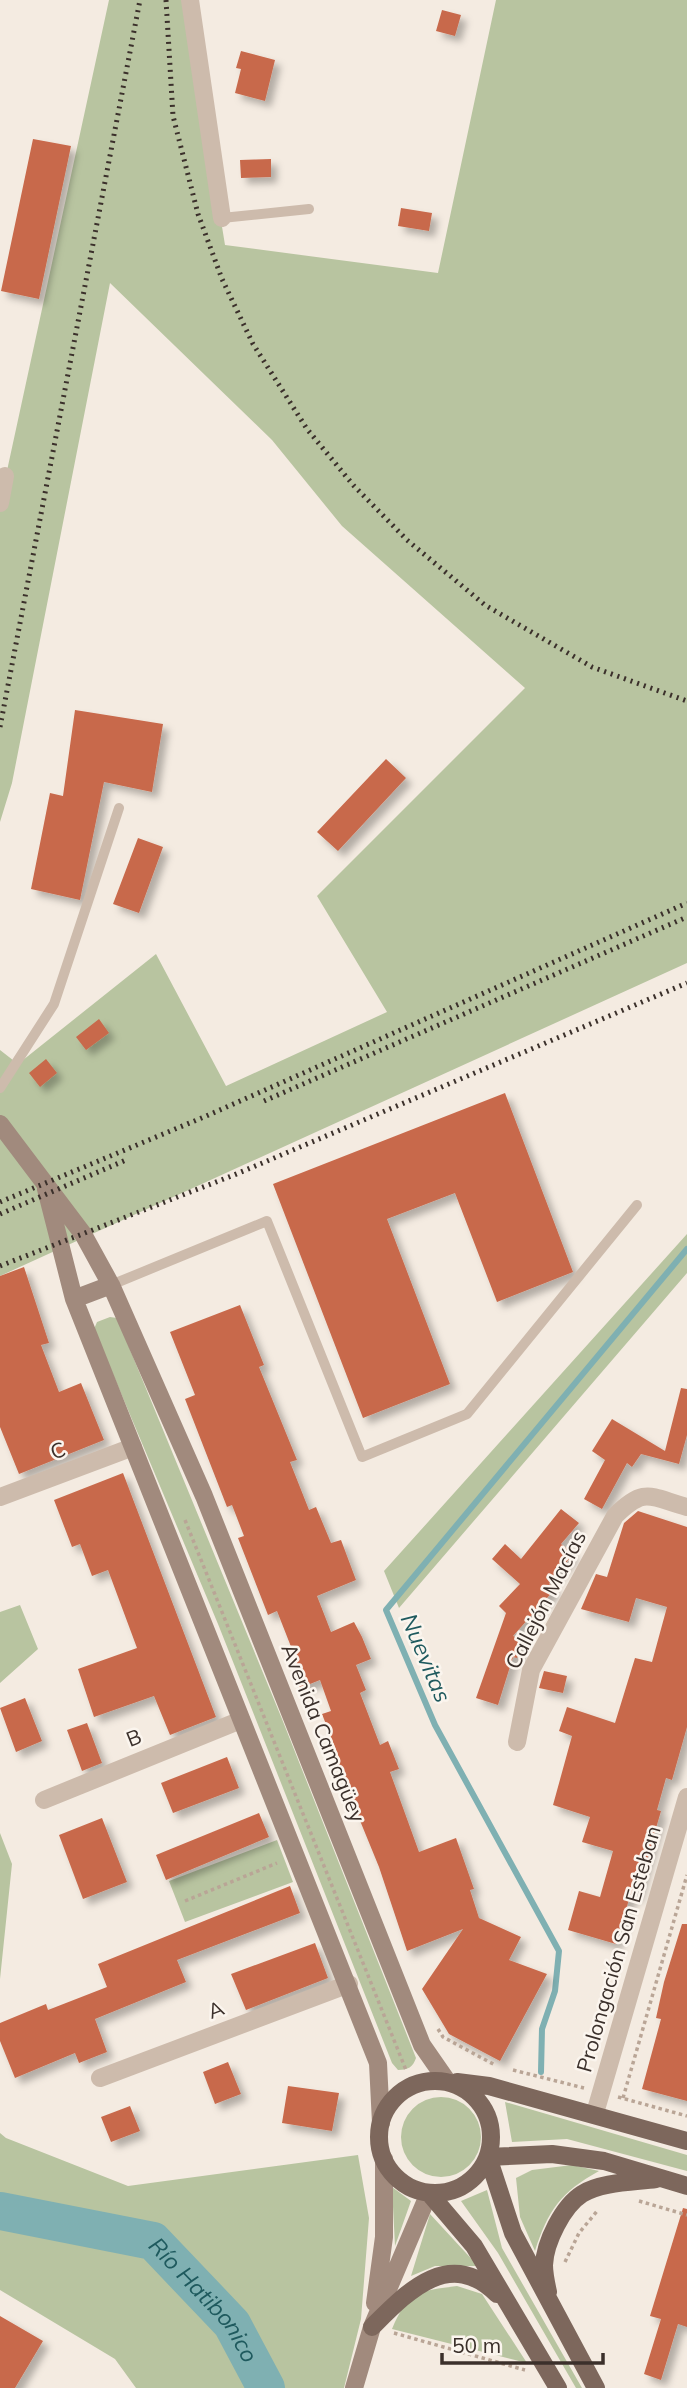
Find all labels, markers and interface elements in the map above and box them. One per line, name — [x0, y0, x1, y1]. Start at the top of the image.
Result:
street label: C — [46, 1435, 69, 1465]
street label: Callejón Macías — [499, 1526, 591, 1673]
water label: Nuevitas — [395, 1609, 458, 1707]
street label: Avenida Camagüey — [276, 1640, 372, 1826]
street label: B — [122, 1722, 145, 1752]
street label: Prolongación San Esteban — [570, 1823, 666, 2075]
street label: A — [204, 1994, 228, 2024]
water label: Río Hatibonico — [143, 2231, 265, 2367]
scale bar — [442, 2322, 603, 2366]
text: 50 m — [452, 2332, 501, 2358]

